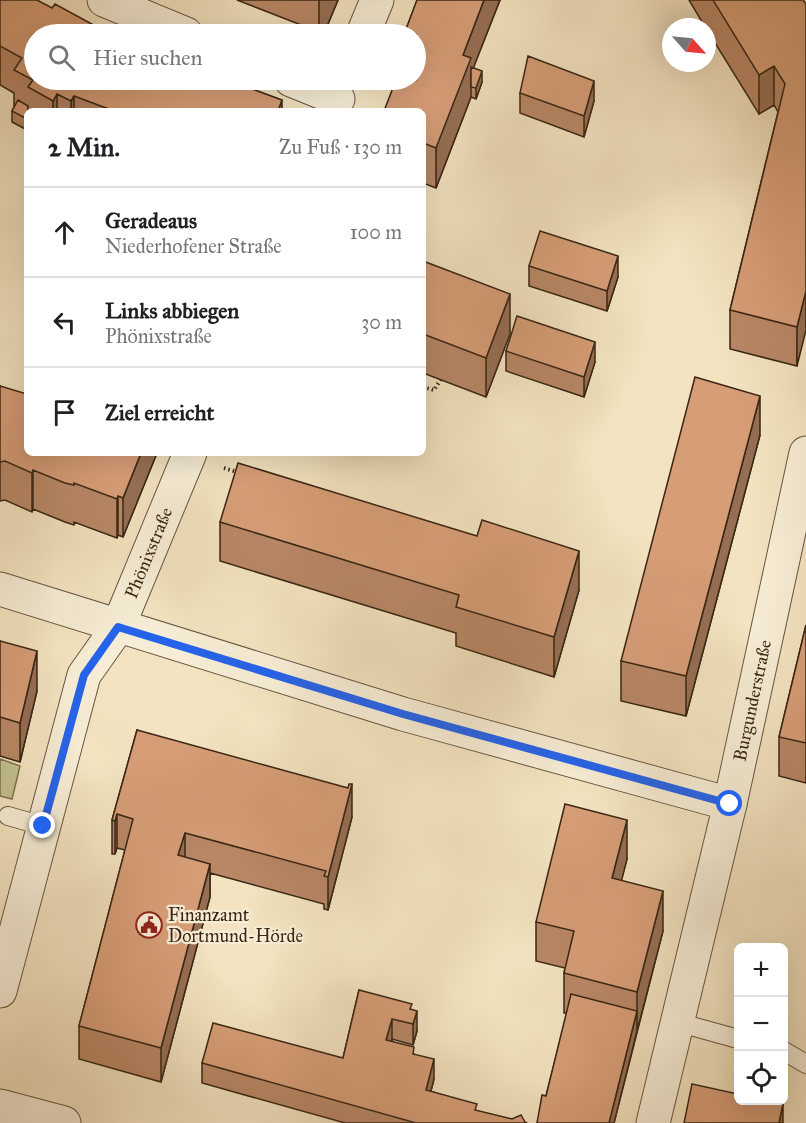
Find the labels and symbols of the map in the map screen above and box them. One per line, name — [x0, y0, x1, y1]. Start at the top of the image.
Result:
north arrow — [662, 18, 716, 72]
street label: Phönixstraße — [120, 504, 177, 602]
street label: Burgunderstraße — [729, 638, 776, 763]
route start — [716, 790, 742, 816]
route end — [29, 812, 55, 838]
place label: Finanzamt Dortmund-Hörde — [168, 904, 303, 947]
public building icon: Finanzamt Dortmund-Hörde — [134, 910, 164, 940]

